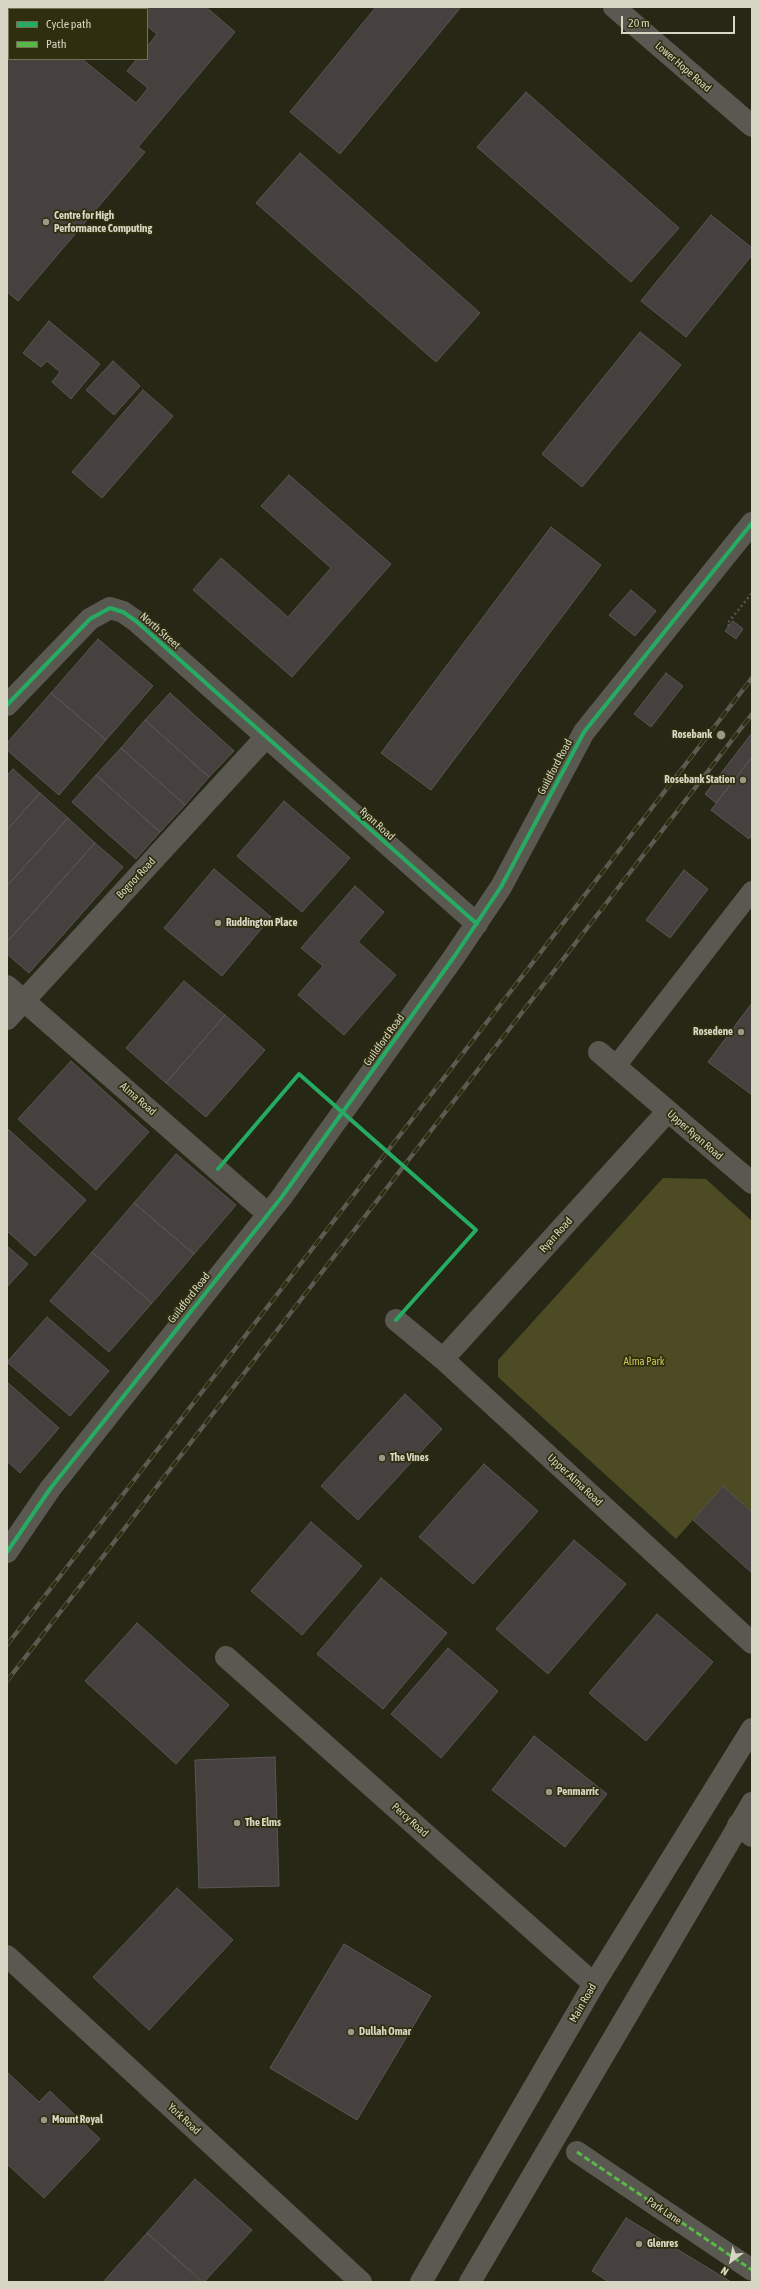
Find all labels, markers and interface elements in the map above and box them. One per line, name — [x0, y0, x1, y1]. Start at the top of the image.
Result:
legend — [8, 8, 148, 60]
scale bar — [623, 8, 737, 34]
text: 20 m — [628, 16, 650, 30]
text: Cycle path — [46, 17, 91, 31]
text: Path — [46, 37, 67, 51]
street label: Lower Hope Road — [652, 39, 714, 95]
place label: Centre for High Performance Computing — [54, 209, 152, 235]
marker: Centre for High Performance Computing — [41, 217, 51, 227]
street label: North Street — [137, 610, 183, 652]
place label: Rosebank — [672, 728, 712, 742]
marker: Rosebank — [715, 729, 727, 741]
street label: Guildford Road — [535, 737, 575, 797]
place label: Rosebank Station — [664, 773, 735, 787]
marker: Rosebank Station — [738, 775, 748, 785]
street label: Ryan Road — [357, 805, 397, 843]
street label: Bognor Road — [114, 855, 158, 901]
place label: Ruddington Place — [226, 916, 297, 930]
marker: Ruddington Place — [213, 918, 223, 928]
street label: Guildford Road — [361, 1012, 407, 1068]
place label: Rosedene — [693, 1025, 733, 1039]
marker: Rosedene — [736, 1027, 746, 1037]
street label: Alma Road — [117, 1080, 159, 1118]
street label: Upper Ryan Road — [664, 1107, 726, 1163]
street label: Ryan Road — [537, 1215, 575, 1255]
street label: Guildford Road — [165, 1270, 213, 1326]
park label: Alma Park — [623, 1355, 665, 1369]
place label: The Vines — [390, 1451, 429, 1465]
street label: Upper Alma Road — [545, 1451, 605, 1509]
marker: The Vines — [377, 1453, 387, 1463]
place label: Penmarric — [557, 1785, 599, 1799]
marker: Penmarric — [544, 1787, 554, 1797]
street label: Percy Road — [389, 1800, 431, 1840]
place label: The Elms — [245, 1816, 281, 1830]
marker: The Elms — [232, 1818, 242, 1828]
street label: Main Road — [567, 1981, 599, 2025]
place label: Dullah Omar — [359, 2025, 411, 2039]
marker: Dullah Omar — [346, 2027, 356, 2037]
street label: York Road — [165, 2101, 203, 2137]
place label: Mount Royal — [52, 2113, 103, 2127]
marker: Mount Royal — [39, 2115, 49, 2125]
street label: Park Lane — [644, 2194, 684, 2228]
place label: Glenres — [647, 2237, 678, 2251]
marker: Glenres — [634, 2239, 644, 2249]
north arrow — [711, 2241, 751, 2281]
text: N — [719, 2264, 731, 2278]

